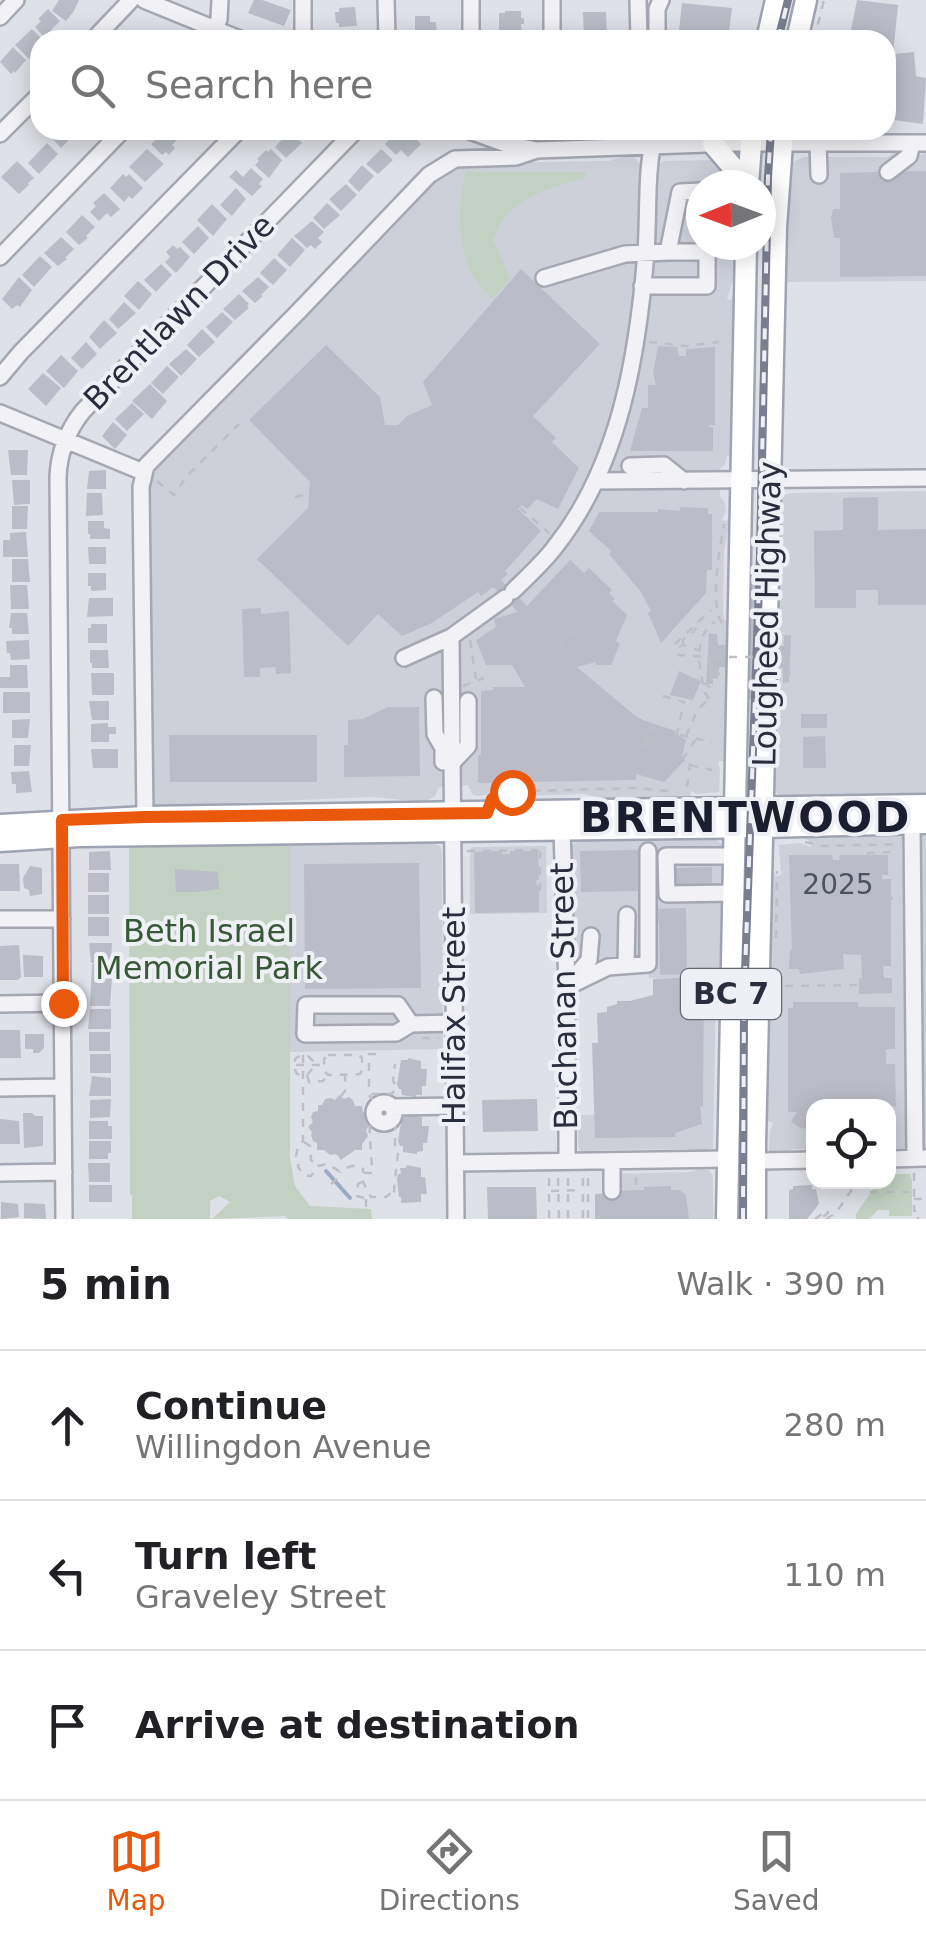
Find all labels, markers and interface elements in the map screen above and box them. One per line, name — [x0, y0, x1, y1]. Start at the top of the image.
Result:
search box — [30, 30, 896, 140]
icon: search — [65, 58, 120, 113]
text: Search here — [145, 63, 373, 107]
north arrow — [686, 170, 776, 260]
street label: Brentlawn Drive — [76, 206, 282, 418]
street label: Lougheed Highway — [745, 461, 789, 767]
route start — [490, 770, 536, 816]
district label: BRENTWOOD — [580, 793, 912, 842]
street label: Buchanan Street — [543, 862, 585, 1130]
house number: 2025 — [802, 868, 874, 901]
street label: Halifax Street — [435, 907, 473, 1125]
park label: Beth Israel Memorial Park — [95, 912, 323, 987]
road number: BC 7 — [681, 969, 781, 1019]
route end — [41, 981, 87, 1027]
map controls — [806, 1099, 896, 1189]
button: locate — [806, 1099, 896, 1189]
text: 5 min — [40, 1260, 172, 1309]
text: Walk · 390 m — [676, 1265, 886, 1303]
text: Continue — [135, 1384, 327, 1428]
icon: ahead — [40, 1398, 95, 1453]
text: 280 m — [784, 1406, 886, 1444]
text: Willingdon Avenue — [135, 1428, 431, 1466]
text: Turn left — [135, 1534, 316, 1578]
icon: left — [40, 1548, 95, 1603]
text: 110 m — [784, 1556, 886, 1594]
text: Graveley Street — [135, 1578, 386, 1616]
icon: arrive — [40, 1698, 95, 1753]
text: Arrive at destination — [135, 1703, 580, 1747]
tab: Map — [107, 1824, 166, 1917]
tab: Directions — [379, 1824, 520, 1917]
tab: Saved — [733, 1824, 819, 1917]

